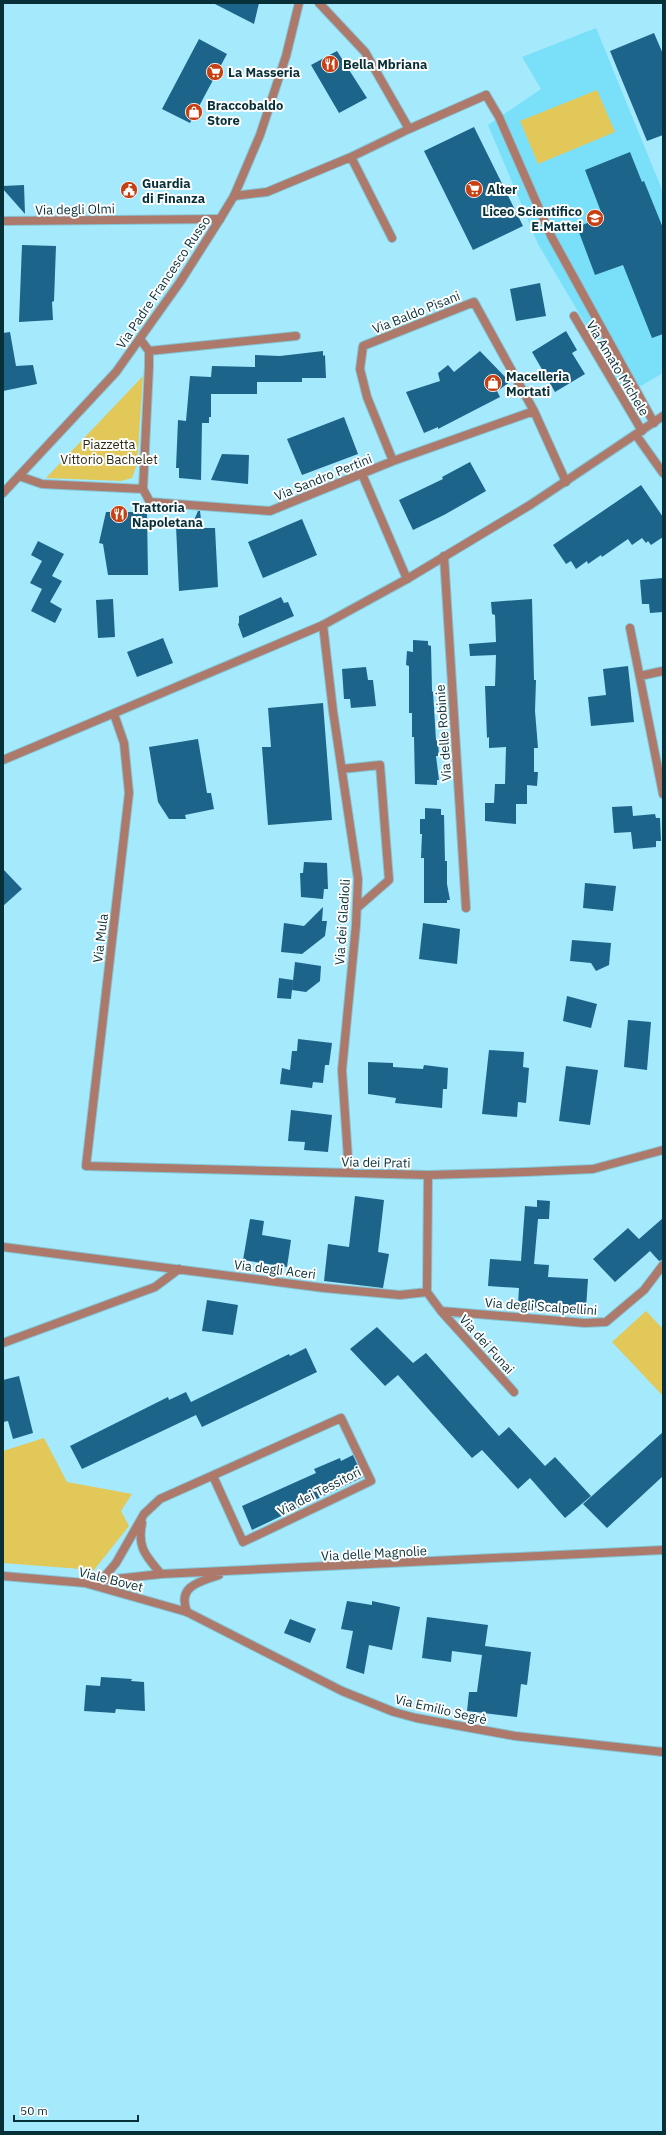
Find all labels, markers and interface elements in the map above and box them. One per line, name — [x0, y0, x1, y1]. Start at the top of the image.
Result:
restaurant icon: Bella Mbriana — [320, 54, 340, 74]
place label: Bella Mbriana — [343, 56, 427, 73]
supermarket icon: La Masseria — [205, 62, 225, 82]
place label: La Masseria — [228, 64, 300, 81]
place label: Braccobaldo Store — [207, 97, 283, 129]
shop icon: Braccobaldo Store — [184, 102, 204, 122]
place label: Guardia di Finanza — [142, 175, 205, 207]
supermarket icon: Alter — [464, 179, 484, 199]
public building icon: Guardia di Finanza — [119, 180, 139, 200]
place label: Alter — [487, 181, 517, 198]
street label: Via degli Olmi — [35, 200, 115, 219]
place label: Liceo Scientifico E.Mattei — [482, 203, 582, 235]
school or university icon: Liceo Scientifico E.Mattei — [585, 208, 605, 228]
street label: Via Padre Francesco Russo — [113, 213, 214, 352]
street label: Via Baldo Pisani — [370, 287, 463, 338]
street label: Via Amato Michele — [582, 318, 653, 419]
place label: Macelleria Mortati — [506, 368, 569, 400]
shop icon: Macelleria Mortati — [483, 373, 503, 393]
park label: Piazzetta Vittorio Bachelet — [60, 436, 158, 468]
street label: Via Sandro Pertini — [272, 450, 374, 505]
place label: Trattoria Napoletana — [132, 499, 203, 531]
restaurant icon: Trattoria Napoletana — [109, 504, 129, 524]
street label: Via delle Robinie — [432, 684, 455, 782]
street label: Via dei Gladioli — [331, 878, 354, 966]
street label: Via Mula — [89, 912, 112, 964]
street label: Via dei Prati — [341, 1153, 411, 1172]
street label: Via degli Aceri — [233, 1256, 317, 1283]
street label: Via degli Scalpellini — [484, 1294, 598, 1319]
street label: Via dei Funai — [456, 1311, 518, 1378]
street label: Via dei Tessitori — [275, 1463, 364, 1520]
street label: Via delle Magnolie — [321, 1542, 427, 1565]
street label: Viale Bovet — [77, 1563, 145, 1596]
street label: Via Emilio Segrè — [393, 1691, 489, 1728]
scale bar — [14, 2097, 138, 2123]
text: 50 m — [20, 2103, 48, 2118]

